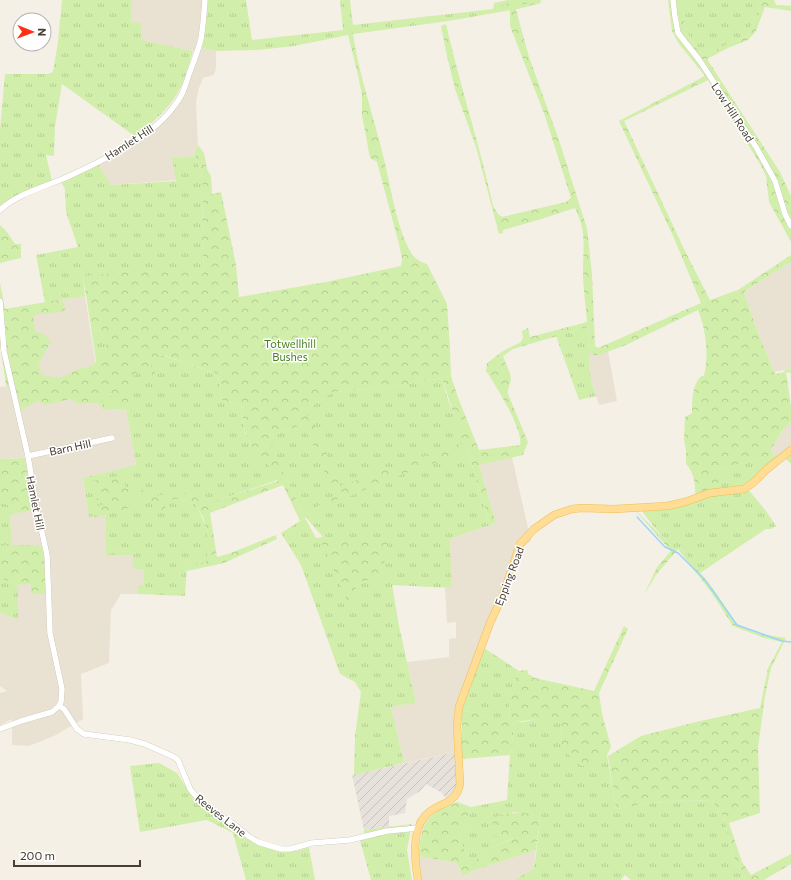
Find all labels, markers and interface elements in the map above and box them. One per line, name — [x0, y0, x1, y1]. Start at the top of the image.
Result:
north arrow — [12, 12, 52, 52]
text: N — [36, 28, 49, 36]
street label: Low Hill Road — [709, 80, 757, 144]
street label: Hamlet Hill — [102, 121, 156, 163]
park label: Totwellhill Bushes — [264, 337, 316, 363]
street label: Barn Hill — [48, 436, 92, 458]
street label: Hamlet Hill — [24, 475, 48, 531]
street label: Epping Road — [492, 545, 526, 607]
street label: Reeves Lane — [193, 791, 249, 839]
scale bar — [14, 842, 140, 868]
text: 200 m — [20, 848, 55, 862]

